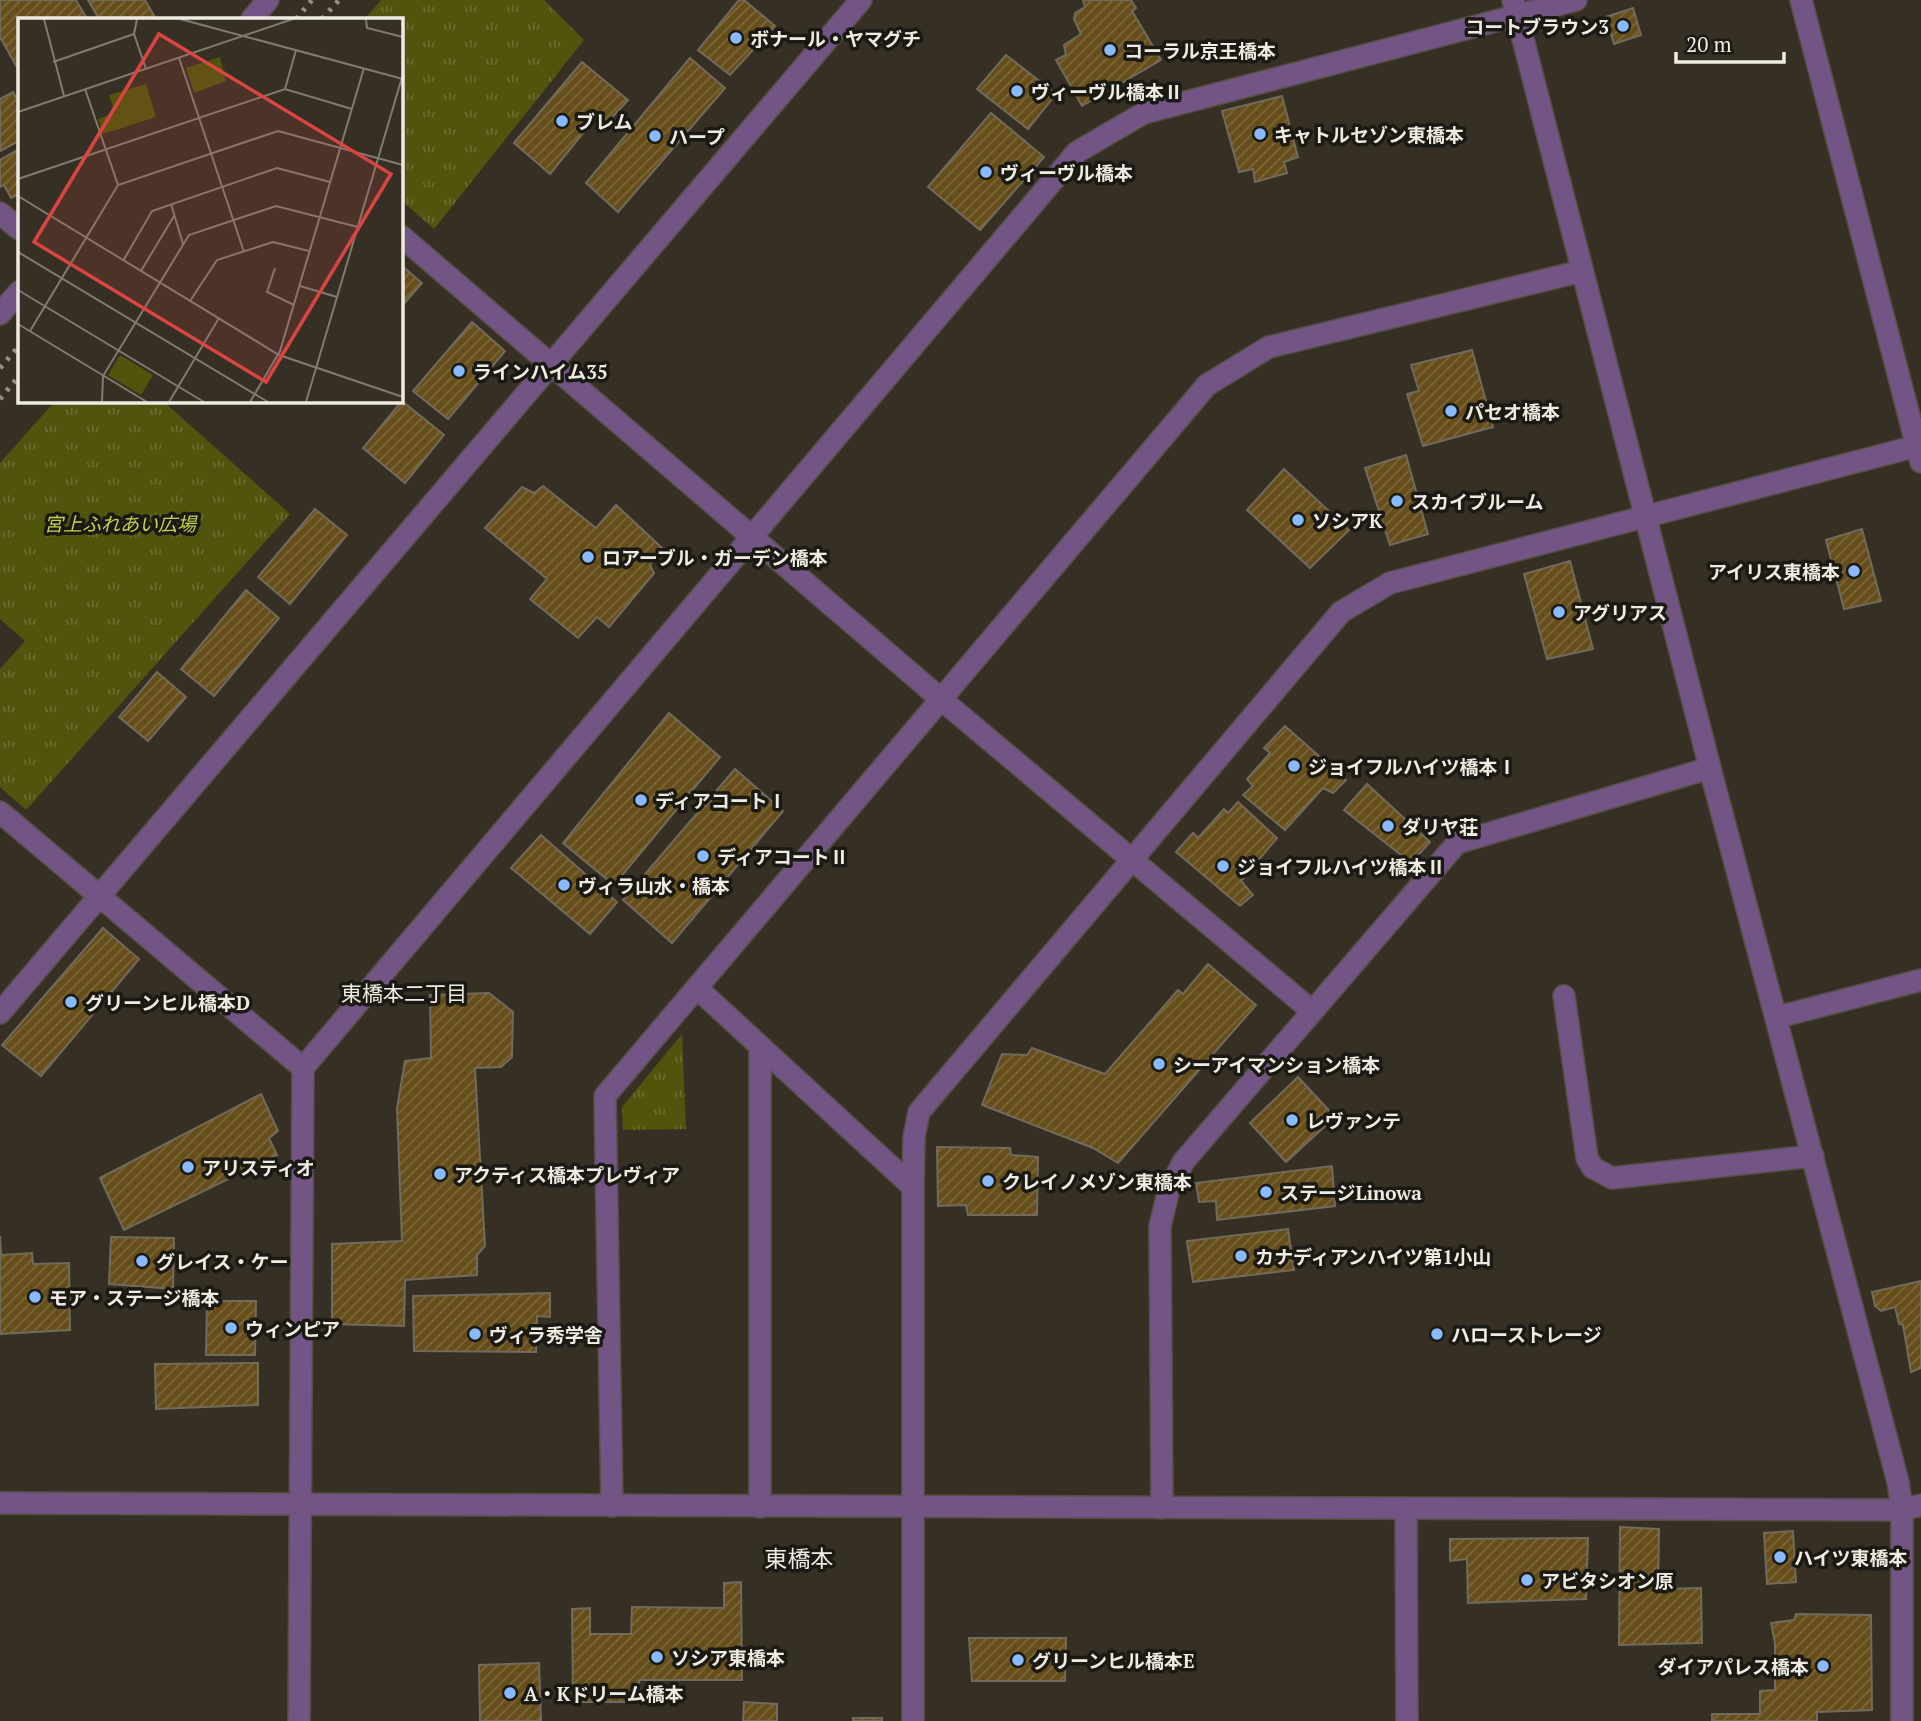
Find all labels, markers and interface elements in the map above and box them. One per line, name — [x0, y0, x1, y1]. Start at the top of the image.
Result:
place label: コートブラウン3 — [1465, 14, 1609, 39]
inset map — [18, 18, 402, 402]
marker: コートブラウン3 — [1615, 18, 1631, 34]
scale bar — [1676, 21, 1784, 65]
place label: ボナール・ヤマグチ — [750, 26, 921, 51]
marker: ボナール・ヤマグチ — [728, 30, 744, 46]
text: 20 m — [1686, 30, 1732, 58]
place label: コーラル京王橋本 — [1124, 38, 1276, 63]
marker: コーラル京王橋本 — [1102, 42, 1118, 58]
place label: ヴィーヴル橋本Ⅱ — [1031, 79, 1183, 104]
marker: ヴィーヴル橋本Ⅱ — [1009, 83, 1025, 99]
place label: ブレム — [576, 109, 633, 134]
marker: ブレム — [554, 113, 570, 129]
place label: キャトルセゾン東橋本 — [1274, 122, 1464, 147]
place label: ハープ — [669, 124, 725, 149]
marker: キャトルセゾン東橋本 — [1252, 126, 1268, 142]
marker: ハープ — [647, 128, 663, 144]
place label: ヴィーヴル橋本 — [1000, 160, 1133, 185]
marker: ヴィーヴル橋本 — [978, 164, 994, 180]
place label: ラインハイム35 — [473, 359, 608, 384]
marker: ラインハイム35 — [451, 363, 467, 379]
place label: パセオ橋本 — [1465, 399, 1560, 424]
marker: パセオ橋本 — [1443, 403, 1459, 419]
place label: スカイブルーム — [1411, 489, 1543, 514]
marker: スカイブルーム — [1389, 493, 1405, 509]
place label: ソシアK — [1312, 508, 1383, 533]
park label: 宮上ふれあい広場 — [44, 511, 198, 536]
marker: ソシアK — [1290, 512, 1306, 528]
place label: ロアーブル・ガーデン橋本 — [602, 545, 828, 570]
marker: ロアーブル・ガーデン橋本 — [580, 549, 596, 565]
place label: アイリス東橋本 — [1708, 559, 1840, 584]
marker: アイリス東橋本 — [1846, 563, 1862, 579]
place label: アグリアス — [1573, 600, 1667, 625]
marker: アグリアス — [1551, 604, 1567, 620]
place label: ジョイフルハイツ橋本Ⅰ — [1308, 754, 1517, 779]
marker: ジョイフルハイツ橋本Ⅰ — [1286, 758, 1302, 774]
place label: ディアコートⅠ — [655, 788, 787, 813]
marker: ディアコートⅠ — [633, 792, 649, 808]
place label: ダリヤ荘 — [1402, 814, 1478, 839]
marker: ダリヤ荘 — [1380, 818, 1396, 834]
place label: ディアコートⅡ — [717, 844, 849, 869]
marker: ディアコートⅡ — [695, 848, 711, 864]
place label: ジョイフルハイツ橋本Ⅱ — [1237, 854, 1446, 879]
marker: ジョイフルハイツ橋本Ⅱ — [1215, 858, 1231, 874]
place label: ヴィラ山水・橋本 — [578, 873, 730, 898]
marker: ヴィラ山水・橋本 — [556, 877, 572, 893]
district label: 東橋本二丁目 — [341, 979, 467, 1007]
place label: グリーンヒル橋本D — [85, 990, 250, 1015]
marker: グリーンヒル橋本D — [63, 994, 79, 1010]
place label: シーアイマンション橋本 — [1173, 1052, 1380, 1077]
marker: シーアイマンション橋本 — [1151, 1056, 1167, 1072]
place label: レヴァンテ — [1306, 1108, 1401, 1133]
marker: レヴァンテ — [1284, 1112, 1300, 1128]
place label: アリスティオ — [202, 1155, 315, 1180]
marker: アリスティオ — [180, 1159, 196, 1175]
place label: アクティス橋本プレヴィア — [454, 1162, 680, 1187]
marker: アクティス橋本プレヴィア — [432, 1166, 448, 1182]
place label: クレイノメゾン東橋本 — [1002, 1169, 1192, 1194]
marker: クレイノメゾン東橋本 — [980, 1173, 996, 1189]
place label: ステージLinowa — [1280, 1180, 1422, 1205]
marker: ステージLinowa — [1258, 1184, 1274, 1200]
place label: カナディアンハイツ第1小山 — [1255, 1244, 1491, 1269]
marker: カナディアンハイツ第1小山 — [1233, 1248, 1249, 1264]
place label: グレイス・ケー — [156, 1249, 288, 1274]
marker: グレイス・ケー — [134, 1253, 150, 1269]
place label: モア・ステージ橋本 — [49, 1285, 220, 1310]
marker: モア・ステージ橋本 — [27, 1289, 43, 1305]
place label: ウィンピア — [245, 1316, 340, 1341]
marker: ウィンピア — [223, 1320, 239, 1336]
place label: ヴィラ秀学舎 — [489, 1322, 603, 1347]
place label: ハローストレージ — [1451, 1322, 1602, 1347]
marker: ヴィラ秀学舎 — [467, 1326, 483, 1342]
marker: ハローストレージ — [1429, 1326, 1445, 1342]
district label: 東橋本 — [765, 1543, 834, 1574]
place label: ハイツ東橋本 — [1794, 1545, 1908, 1570]
marker: ハイツ東橋本 — [1772, 1549, 1788, 1565]
place label: アビタシオン原 — [1541, 1568, 1674, 1593]
marker: アビタシオン原 — [1519, 1572, 1535, 1588]
place label: ソシア東橋本 — [671, 1645, 785, 1670]
place label: グリーンヒル橋本E — [1032, 1648, 1195, 1673]
marker: ソシア東橋本 — [649, 1649, 665, 1665]
marker: グリーンヒル橋本E — [1010, 1652, 1026, 1668]
place label: ダイアパレス橋本 — [1657, 1654, 1809, 1679]
marker: ダイアパレス橋本 — [1815, 1658, 1831, 1674]
place label: A・Kドリーム橋本 — [524, 1681, 684, 1706]
marker: A・Kドリーム橋本 — [502, 1685, 518, 1701]

